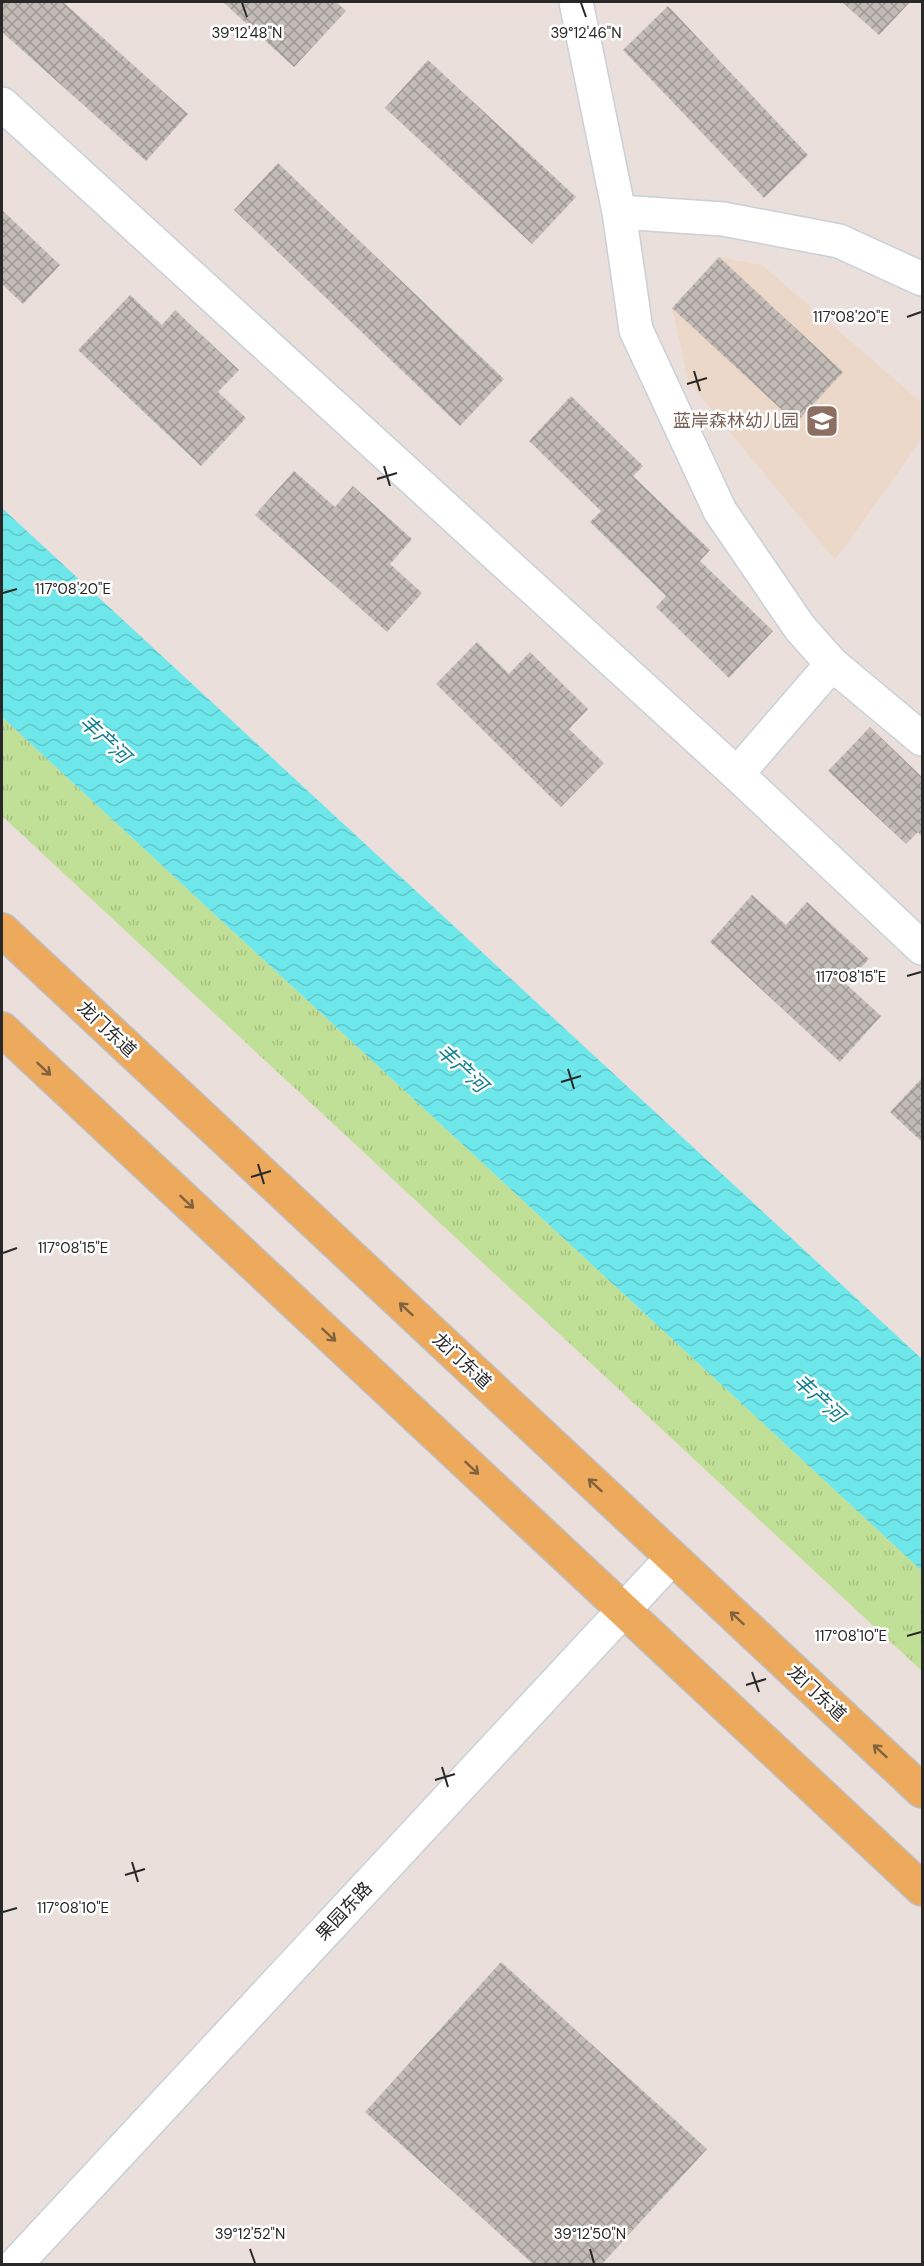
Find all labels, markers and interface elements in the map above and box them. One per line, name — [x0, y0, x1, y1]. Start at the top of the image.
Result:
text: 39°12'48"N — [212, 23, 282, 43]
text: 39°12'46"N — [550, 23, 622, 43]
text: 117°08'20"E — [813, 307, 889, 327]
school or university icon: 蓝岸森林幼儿园 — [804, 403, 840, 439]
place label: 蓝岸森林幼儿园 — [673, 409, 799, 433]
text: 117°08'20"E — [35, 579, 111, 599]
water label: 丰产河 — [74, 709, 139, 772]
text: 117°08'15"E — [816, 967, 886, 987]
street label: 龙门东道 — [72, 996, 142, 1062]
water label: 丰产河 — [431, 1038, 496, 1101]
one-way arrow — [37, 1062, 52, 1076]
one-way arrow — [179, 1195, 194, 1209]
text: 117°08'15"E — [38, 1238, 108, 1258]
one-way arrow — [399, 1302, 414, 1316]
one-way arrow — [322, 1328, 337, 1342]
street label: 龙门东道 — [427, 1328, 497, 1394]
water label: 丰产河 — [788, 1368, 853, 1431]
one-way arrow — [464, 1461, 479, 1475]
one-way arrow — [587, 1478, 602, 1492]
one-way arrow — [730, 1612, 745, 1626]
text: 117°08'10"E — [815, 1626, 887, 1646]
street label: 龙门东道 — [782, 1660, 852, 1726]
one-way arrow — [872, 1744, 887, 1758]
street label: 果园东路 — [311, 1876, 377, 1946]
text: 117°08'10"E — [37, 1898, 109, 1918]
text: 39°12'52"N — [215, 2224, 285, 2244]
text: 39°12'50"N — [554, 2224, 626, 2244]

